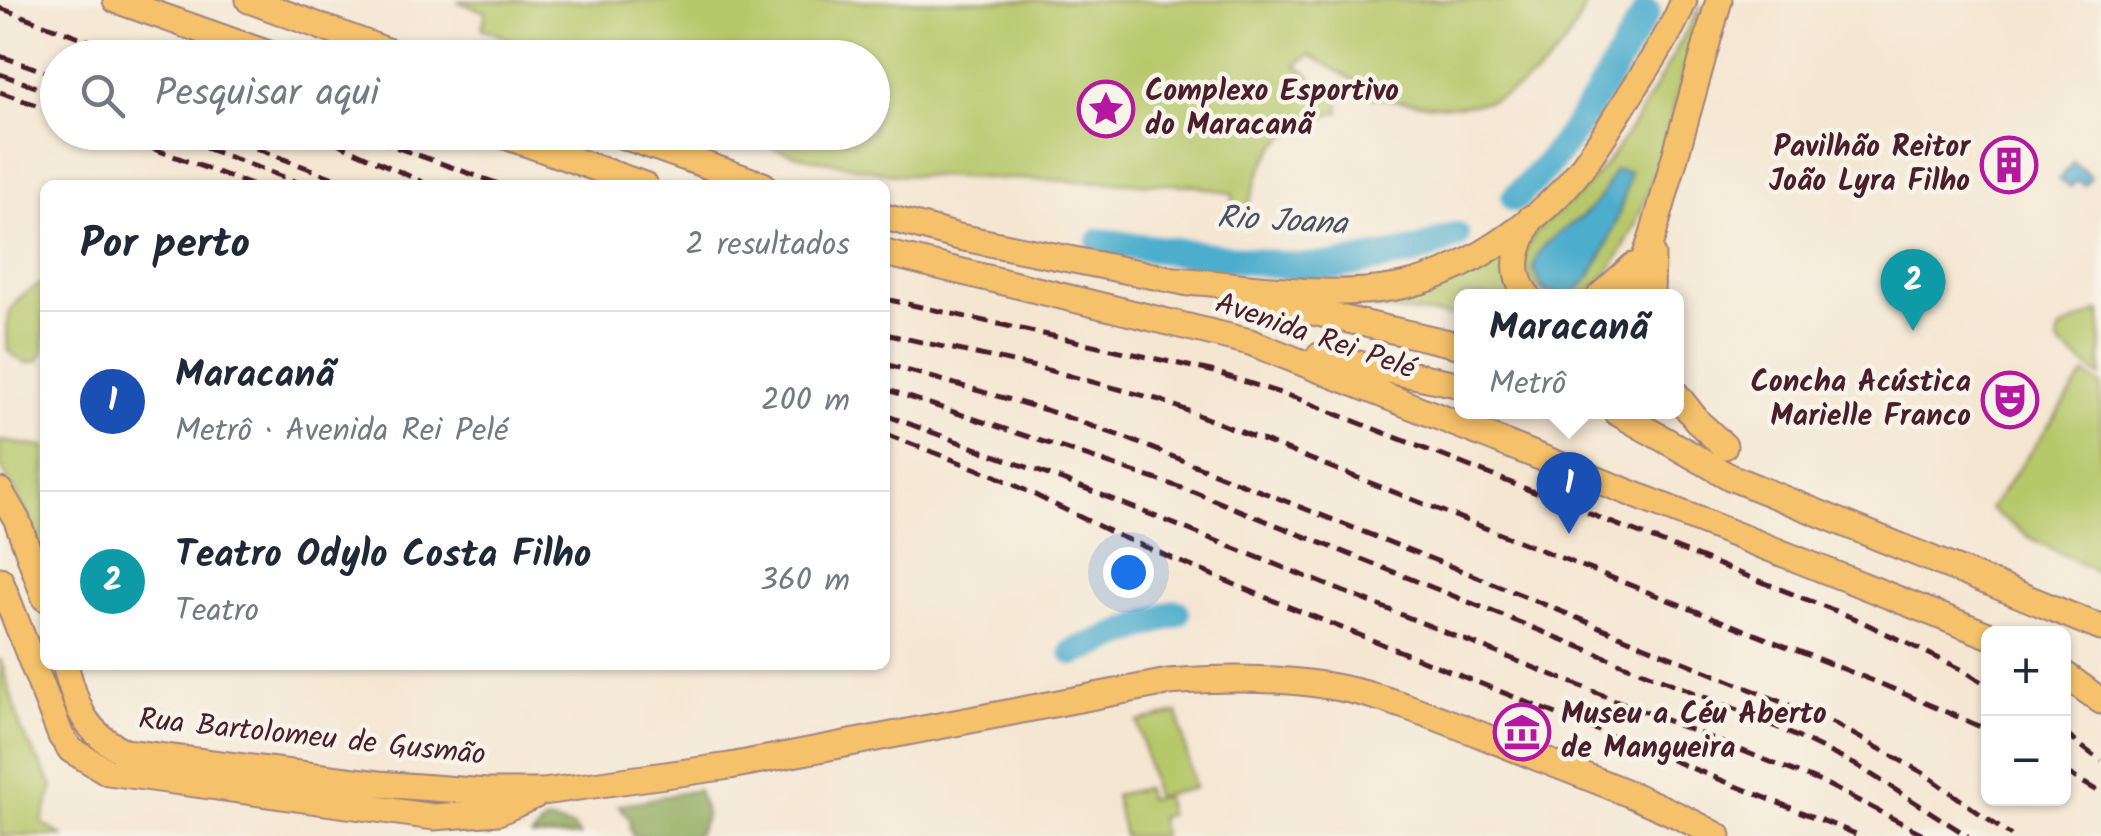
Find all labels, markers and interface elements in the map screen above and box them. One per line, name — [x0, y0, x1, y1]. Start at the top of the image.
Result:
search box — [40, 40, 890, 150]
text: Pesquisar aqui — [155, 65, 379, 125]
icon: search — [75, 68, 130, 123]
place label: Complexo Esportivo do Maracanã — [1145, 68, 1399, 150]
place icon: Complexo Esportivo do Maracanã — [1076, 79, 1136, 139]
place label: Pavilhão Reitor João Lyra Filho — [1769, 124, 1971, 206]
building icon: Pavilhão Reitor João Lyra Filho — [1979, 135, 2039, 195]
water label: Rio Joana — [1216, 193, 1350, 251]
text: Por perto — [80, 212, 250, 279]
text: 2 resultados — [685, 220, 850, 271]
pin: 2 — [1880, 248, 1946, 331]
street label: Avenida Rei Pelé — [1208, 280, 1423, 394]
popup — [1454, 289, 1684, 419]
text: Maracanã — [1489, 299, 1649, 359]
text: Maracanã — [175, 346, 335, 406]
text: Metrô — [1489, 359, 1566, 410]
place label: Concha Acústica Marielle Franco — [1751, 359, 1971, 441]
theatre icon: Concha Acústica Marielle Franco — [1980, 370, 2040, 430]
text: 1 — [108, 376, 117, 427]
text: 200 m — [761, 376, 850, 427]
text: Metrô · Avenida Rei Pelé — [175, 406, 508, 457]
pin: 1 — [1536, 452, 1602, 534]
text: Teatro Odylo Costa Filho — [175, 526, 591, 586]
your location — [1103, 547, 1154, 598]
text: 2 — [103, 556, 122, 607]
text: 360 m — [760, 556, 850, 607]
text: Teatro — [175, 586, 259, 637]
map controls — [1981, 626, 2071, 806]
button: + — [1981, 626, 2071, 716]
place label: Museu a Céu Aberto de Mangueira — [1561, 691, 1827, 773]
street label: Rua Bartolomeu de Gusmão — [136, 696, 488, 780]
museum icon: Museu a Céu Aberto de Mangueira — [1492, 702, 1552, 762]
button: − — [1981, 716, 2071, 806]

